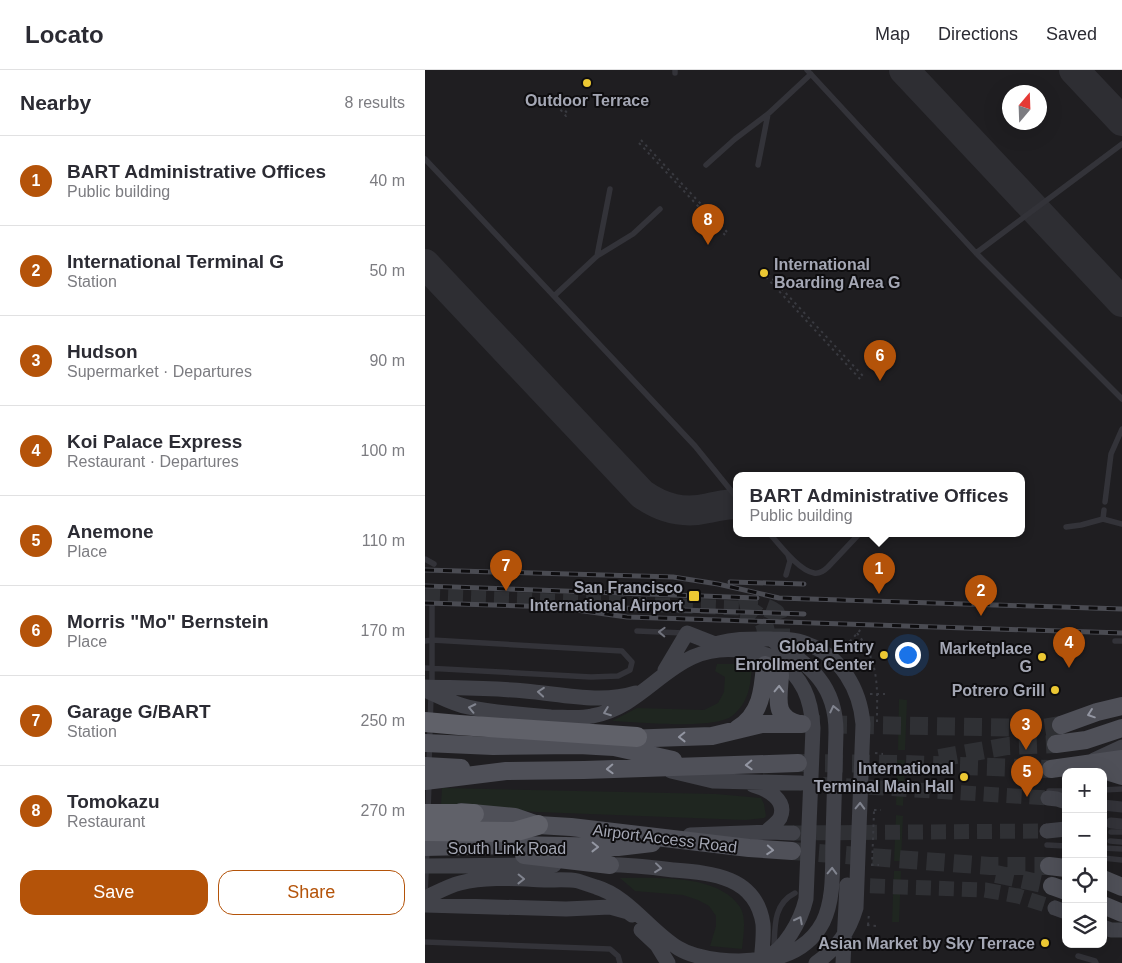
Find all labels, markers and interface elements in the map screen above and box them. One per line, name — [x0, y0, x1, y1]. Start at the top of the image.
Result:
text: Locato — [25, 21, 104, 48]
text: Map — [875, 24, 910, 44]
text: Directions — [938, 24, 1018, 44]
text: Saved — [1046, 24, 1097, 44]
marker: Outdoor Terrace — [581, 77, 593, 89]
north arrow — [1002, 85, 1047, 130]
text: Nearby — [20, 91, 91, 114]
place label: Outdoor Terrace — [525, 92, 649, 109]
text: 8 results — [345, 94, 405, 111]
text: BART Administrative Offices — [67, 161, 326, 182]
text: 1 — [32, 172, 40, 189]
text: 40 m — [369, 172, 405, 189]
text: Public building — [67, 183, 170, 200]
pin: 8 — [692, 204, 724, 245]
text: International Terminal G — [67, 251, 284, 272]
place label: International Boarding Area G — [774, 256, 901, 291]
text: 2 — [32, 262, 40, 279]
text: 50 m — [369, 262, 405, 279]
marker: International Boarding Area G — [758, 267, 770, 279]
text: Station — [67, 273, 117, 290]
pin: 6 — [864, 340, 896, 381]
text: Hudson — [67, 341, 138, 362]
text: 3 — [32, 352, 40, 369]
text: 90 m — [369, 352, 405, 369]
text: Supermarket · Departures — [67, 363, 252, 380]
text: Koi Palace Express — [67, 431, 242, 452]
text: 4 — [32, 442, 40, 459]
text: 100 m — [361, 442, 405, 459]
text: Restaurant · Departures — [67, 453, 239, 470]
popup — [733, 472, 1025, 537]
text: BART Administrative Offices — [749, 485, 1009, 506]
text: Public building — [749, 507, 853, 524]
text: Anemone — [67, 521, 154, 542]
text: 5 — [32, 532, 40, 549]
text: 110 m — [362, 532, 405, 549]
text: Place — [67, 543, 107, 560]
pin: 7 — [490, 550, 522, 591]
pin: 1 — [863, 553, 895, 594]
pin: 2 — [965, 575, 997, 616]
place label: San Francisco International Airport — [530, 579, 684, 614]
marker: San Francisco International Airport — [687, 589, 701, 603]
text: Morris "Mo" Bernstein — [67, 611, 269, 632]
text: 6 — [32, 622, 40, 639]
text: 170 m — [361, 622, 405, 639]
one-way arrow — [657, 627, 665, 637]
pin: 4 — [1053, 627, 1085, 668]
text: Place — [67, 633, 107, 650]
place label: Global Entry Enrollment Center — [735, 638, 874, 673]
place label: Marketplace G — [940, 640, 1032, 675]
your location — [895, 642, 921, 668]
marker: Global Entry Enrollment Center — [878, 649, 890, 661]
marker: Marketplace G — [1036, 651, 1048, 663]
place label: Potrero Grill — [952, 682, 1045, 699]
marker: Potrero Grill — [1049, 684, 1061, 696]
one-way arrow — [774, 685, 785, 693]
one-way arrow — [537, 687, 545, 698]
text: Garage G/BART — [67, 701, 211, 722]
one-way arrow — [468, 703, 477, 714]
one-way arrow — [829, 704, 840, 713]
one-way arrow — [603, 706, 612, 716]
one-way arrow — [1087, 708, 1096, 718]
pin: 3 — [1010, 709, 1042, 750]
text: 7 — [32, 712, 40, 729]
text: 250 m — [361, 712, 405, 729]
text: Station — [67, 723, 117, 740]
one-way arrow — [678, 732, 686, 742]
pin: 5 — [1011, 756, 1043, 797]
one-way arrow — [745, 759, 753, 770]
place label: International Terminal Main Hall — [814, 760, 954, 795]
one-way arrow — [606, 764, 614, 774]
map controls — [1062, 768, 1107, 948]
button: + — [1062, 768, 1107, 813]
marker: International Terminal Main Hall — [958, 771, 970, 783]
text: Tomokazu — [67, 791, 160, 812]
text: 8 — [32, 802, 40, 819]
text: 270 m — [361, 802, 405, 819]
one-way arrow — [855, 802, 865, 810]
text: Restaurant — [67, 813, 145, 830]
button: − — [1062, 813, 1107, 858]
street label: Airport Access Road — [592, 821, 738, 856]
street label: South Link Road — [448, 840, 566, 857]
one-way arrow — [592, 842, 599, 852]
one-way arrow — [767, 844, 775, 855]
button: locate — [1062, 858, 1107, 903]
one-way arrow — [655, 862, 663, 873]
one-way arrow — [827, 867, 837, 874]
button: Save — [20, 870, 208, 915]
button: Share — [218, 870, 405, 915]
one-way arrow — [517, 874, 525, 885]
button: layers — [1062, 903, 1107, 948]
one-way arrow — [793, 916, 803, 925]
place label: Asian Market by Sky Terrace — [818, 935, 1035, 952]
marker: Asian Market by Sky Terrace — [1039, 937, 1051, 949]

